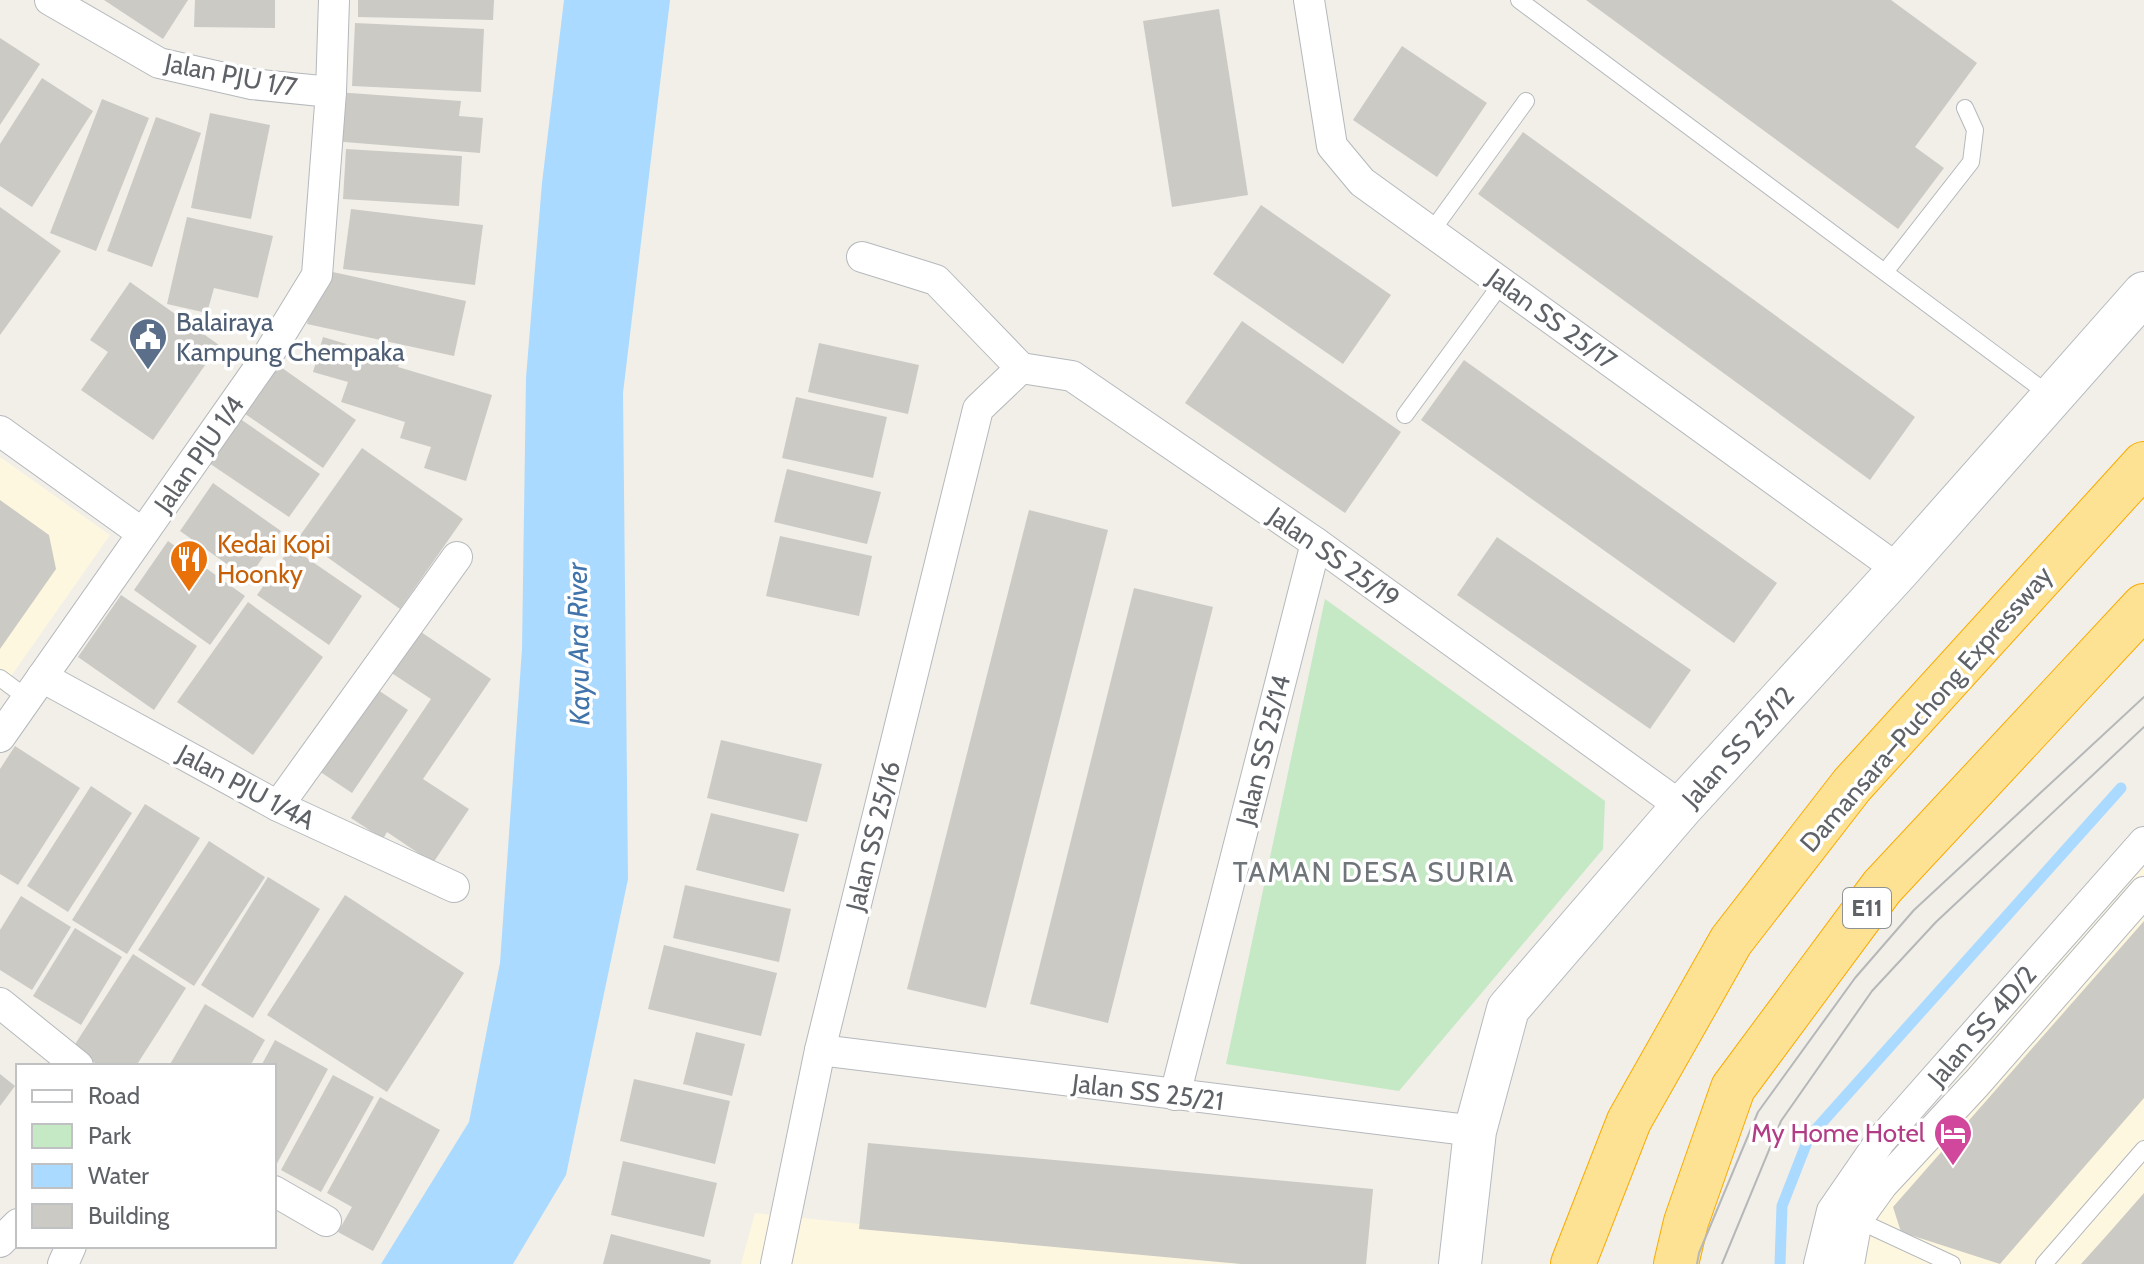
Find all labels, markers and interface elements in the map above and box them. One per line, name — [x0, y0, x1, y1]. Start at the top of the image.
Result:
street label: Jalan PJU 1/7 — [161, 46, 300, 103]
street label: Jalan SS 25/17 — [1480, 261, 1623, 377]
place label: Balairaya Kampung Chempaka — [176, 306, 405, 368]
public building icon: Balairaya Kampung Chempaka — [127, 316, 169, 371]
street label: Jalan PJU 1/4 — [147, 390, 251, 519]
street label: Jalan SS 25/19 — [1261, 499, 1406, 614]
place label: Kedai Kopi Hoonky — [217, 528, 331, 590]
restaurant icon: Kedai Kopi Hoonky — [168, 538, 210, 593]
street label: Damansara–Puchong Expressway — [1793, 559, 2059, 859]
water label: Kayu Ara River — [560, 561, 596, 726]
street label: Jalan SS 25/14 — [1229, 672, 1297, 829]
street label: Jalan SS 25/12 — [1674, 680, 1801, 815]
street label: Jalan PJU 1/4A — [171, 737, 320, 837]
street label: Jalan SS 25/16 — [839, 758, 907, 915]
district label: TAMAN DESA SURIA — [1233, 855, 1515, 889]
road number: E11 — [1843, 888, 1891, 928]
street label: Jalan SS 4D/2 — [1920, 959, 2043, 1094]
legend — [16, 1064, 276, 1248]
street label: Jalan SS 25/21 — [1069, 1067, 1226, 1117]
text: Road — [88, 1081, 140, 1110]
hotel icon: My Home Hotel — [1932, 1112, 1974, 1167]
place label: My Home Hotel — [1751, 1117, 1925, 1149]
text: Park — [88, 1121, 131, 1150]
text: Water — [88, 1161, 149, 1190]
text: Building — [88, 1201, 170, 1230]

